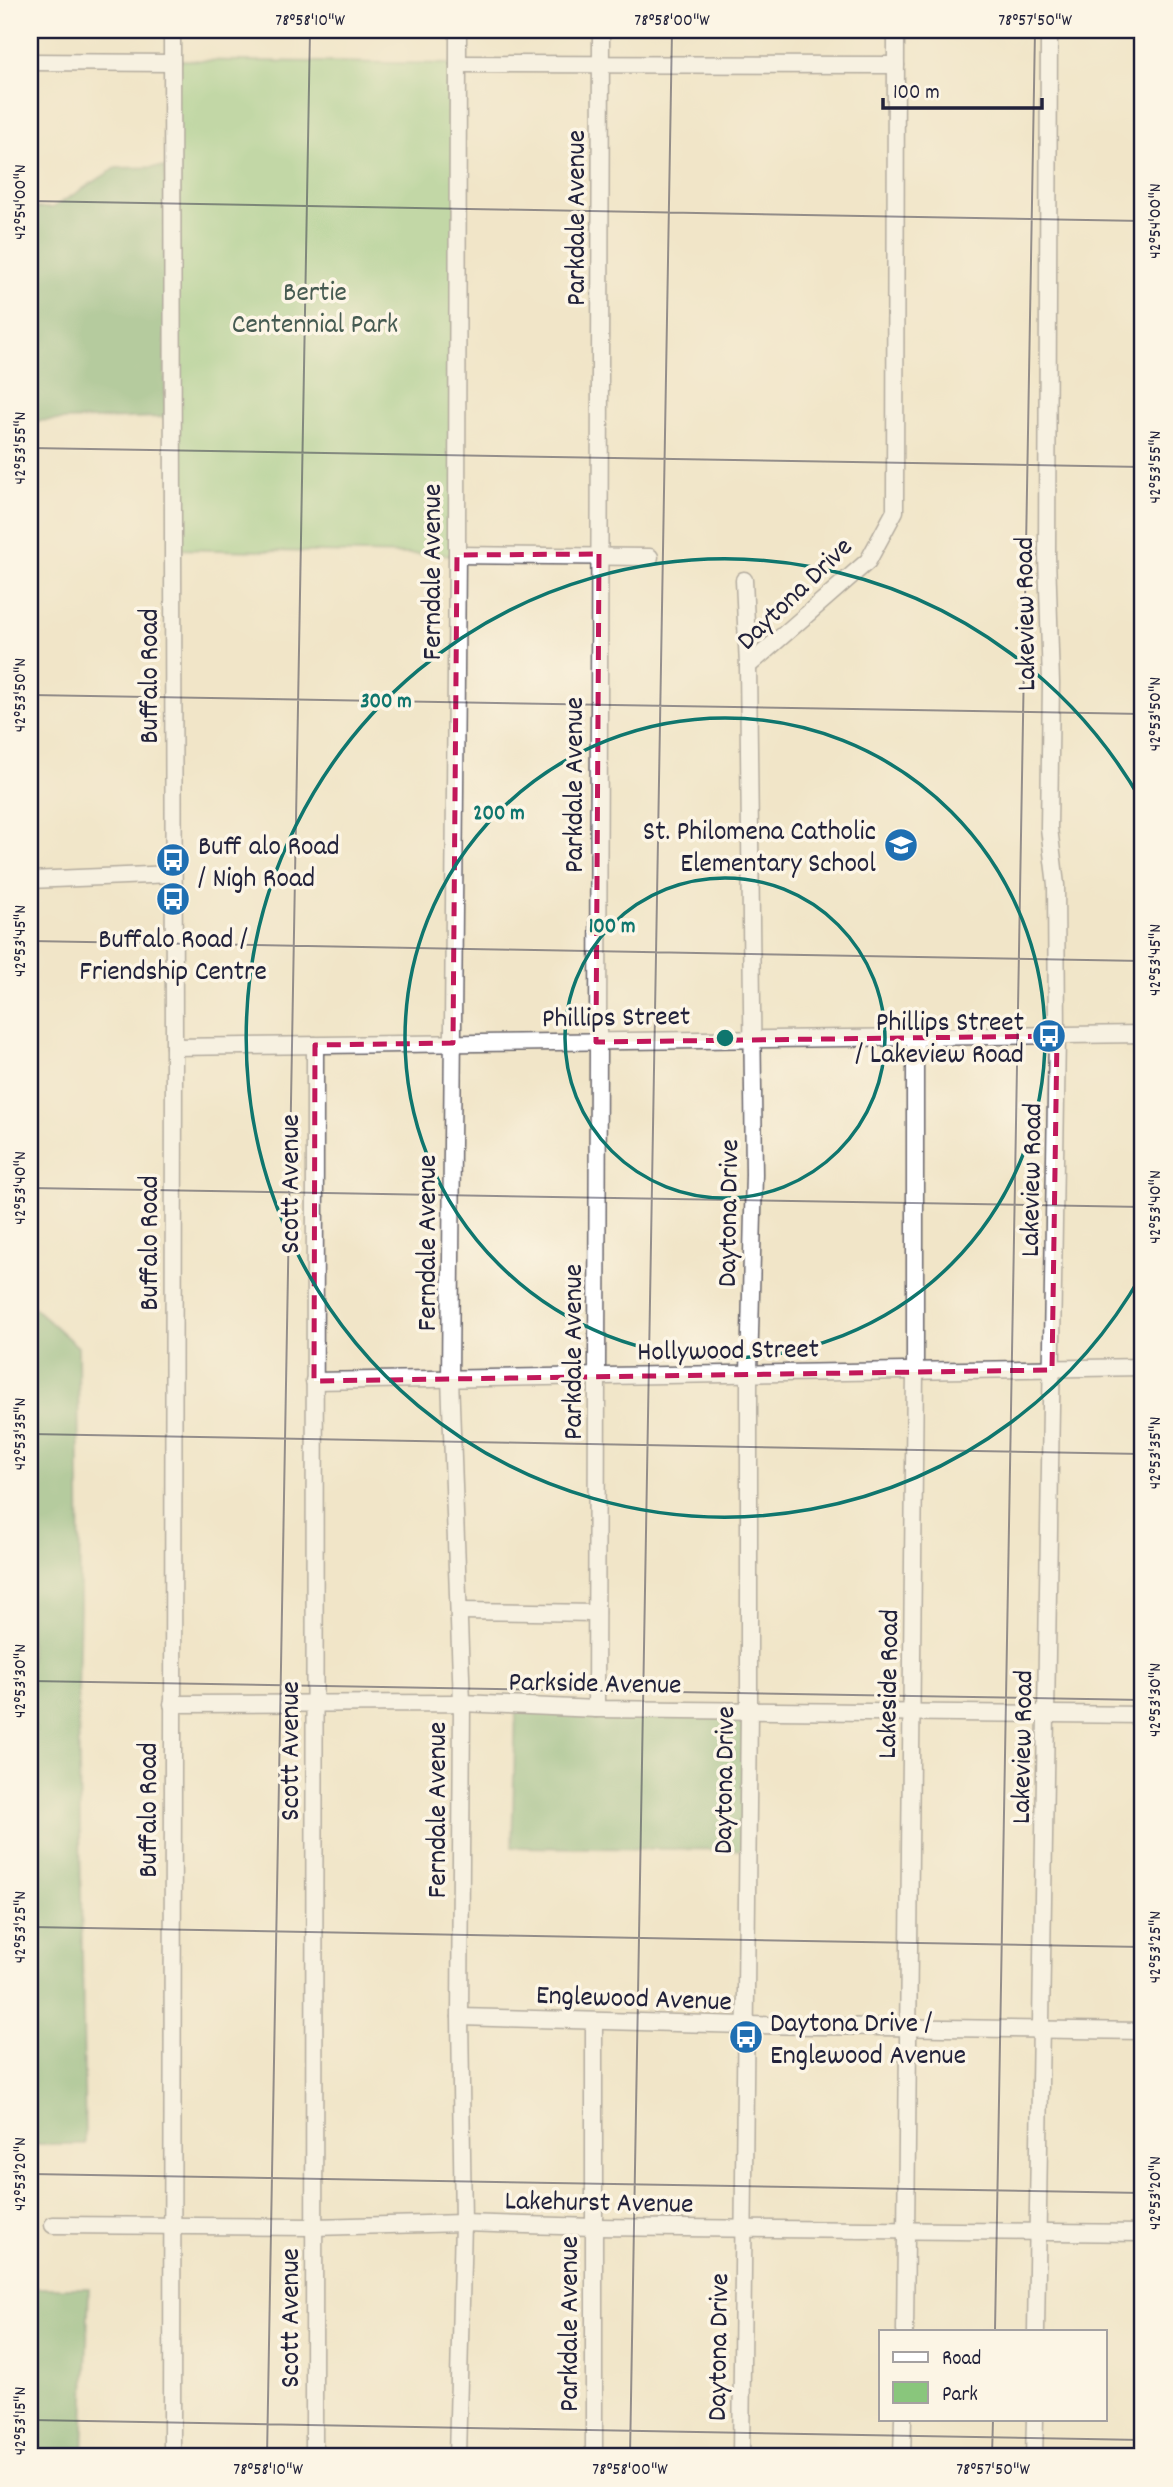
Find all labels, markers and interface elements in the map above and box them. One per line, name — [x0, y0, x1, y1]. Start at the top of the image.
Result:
text: 78°58'10"W — [275, 9, 345, 34]
text: 78°58'00"W — [634, 9, 710, 34]
text: 78°57'50"W — [998, 9, 1072, 34]
scale bar — [883, 66, 1042, 110]
text: 100 m — [893, 79, 940, 109]
street label: Parkdale Avenue — [559, 130, 599, 306]
text: 42°54'00"N — [9, 164, 34, 240]
text: 42°54'00"N — [1144, 183, 1169, 259]
park label: Bertie Centennial Park — [232, 275, 398, 347]
text: 42°53'55"N — [9, 412, 34, 484]
text: 42°53'55"N — [1144, 431, 1169, 503]
street label: Ferndale Avenue — [415, 484, 455, 660]
street label: Daytona Drive — [729, 530, 864, 661]
street label: Lakeview Road — [1007, 536, 1049, 691]
street label: Buffalo Road — [132, 608, 172, 744]
text: 42°53'50"N — [9, 658, 34, 732]
text: 42°53'50"N — [1144, 677, 1169, 751]
text: 300 m — [360, 688, 412, 718]
street label: Parkdale Avenue — [557, 697, 597, 873]
text: 200 m — [473, 800, 525, 830]
place label: St. Philomena Catholic Elementary School — [643, 814, 876, 886]
school or university icon: St. Philomena Catholic Elementary School — [882, 826, 920, 864]
place label: Buff alo Road / Nigh Road — [198, 829, 340, 901]
bus stop icon: Buff alo Road / Nigh Road — [154, 841, 192, 879]
bus stop icon: Buffalo Road / Friendship Centre — [154, 880, 192, 918]
text: 42°53'45"N — [9, 905, 34, 977]
text: 100 m — [589, 913, 635, 943]
place label: Buffalo Road / Friendship Centre — [79, 922, 267, 994]
text: 42°53'45"N — [1144, 924, 1169, 996]
street label: Phillips Street — [542, 999, 691, 1041]
place label: Phillips Street / Lakeview Road — [855, 1005, 1024, 1077]
bus stop icon: Phillips Street / Lakeview Road — [1030, 1017, 1068, 1055]
centre of rings — [713, 1026, 737, 1050]
street label: Lakeview Road — [1013, 1103, 1055, 1258]
street label: Scott Avenue — [273, 1114, 313, 1254]
street label: Daytona Drive — [710, 1139, 752, 1288]
text: 42°53'40"N — [9, 1151, 34, 1225]
street label: Ferndale Avenue — [410, 1155, 450, 1331]
text: 42°53'40"N — [1144, 1170, 1169, 1244]
street label: Buffalo Road — [132, 1175, 172, 1311]
street label: Parkdale Avenue — [556, 1264, 596, 1440]
street label: Hollywood Street — [637, 1331, 819, 1375]
text: 42°53'35"N — [9, 1398, 34, 1470]
text: 42°53'35"N — [1144, 1417, 1169, 1489]
street label: Lakeside Road — [870, 1609, 912, 1759]
text: 42°53'30"N — [9, 1644, 34, 1718]
text: 42°53'30"N — [1144, 1663, 1169, 1737]
street label: Parkside Avenue — [508, 1664, 682, 1708]
street label: Lakeview Road — [1004, 1670, 1046, 1825]
street label: Scott Avenue — [273, 1681, 313, 1821]
street label: Daytona Drive — [706, 1706, 748, 1855]
street label: Ferndale Avenue — [420, 1722, 460, 1898]
street label: Buffalo Road — [131, 1742, 171, 1878]
text: 42°53'25"N — [9, 1891, 34, 1963]
text: 42°53'25"N — [1144, 1911, 1169, 1983]
street label: Englewood Avenue — [535, 1978, 732, 2024]
place label: Daytona Drive / Englewood Avenue — [770, 2006, 966, 2078]
bus stop icon: Daytona Drive / Englewood Avenue — [727, 2018, 765, 2056]
text: 42°53'20"N — [9, 2137, 34, 2211]
text: 42°53'20"N — [1144, 2156, 1169, 2230]
street label: Lakehurst Avenue — [504, 2183, 694, 2227]
street label: Parkdale Avenue — [552, 2236, 592, 2412]
street label: Scott Avenue — [273, 2248, 313, 2388]
street label: Daytona Drive — [700, 2273, 742, 2422]
legend — [879, 2330, 1106, 2420]
text: Road — [942, 2345, 981, 2375]
text: Park — [942, 2381, 978, 2411]
text: 42°53'15"N — [9, 2387, 34, 2455]
text: 78°58'10"W — [233, 2458, 303, 2483]
text: 78°58'00"W — [592, 2458, 668, 2483]
text: 78°57'50"W — [956, 2458, 1030, 2483]

